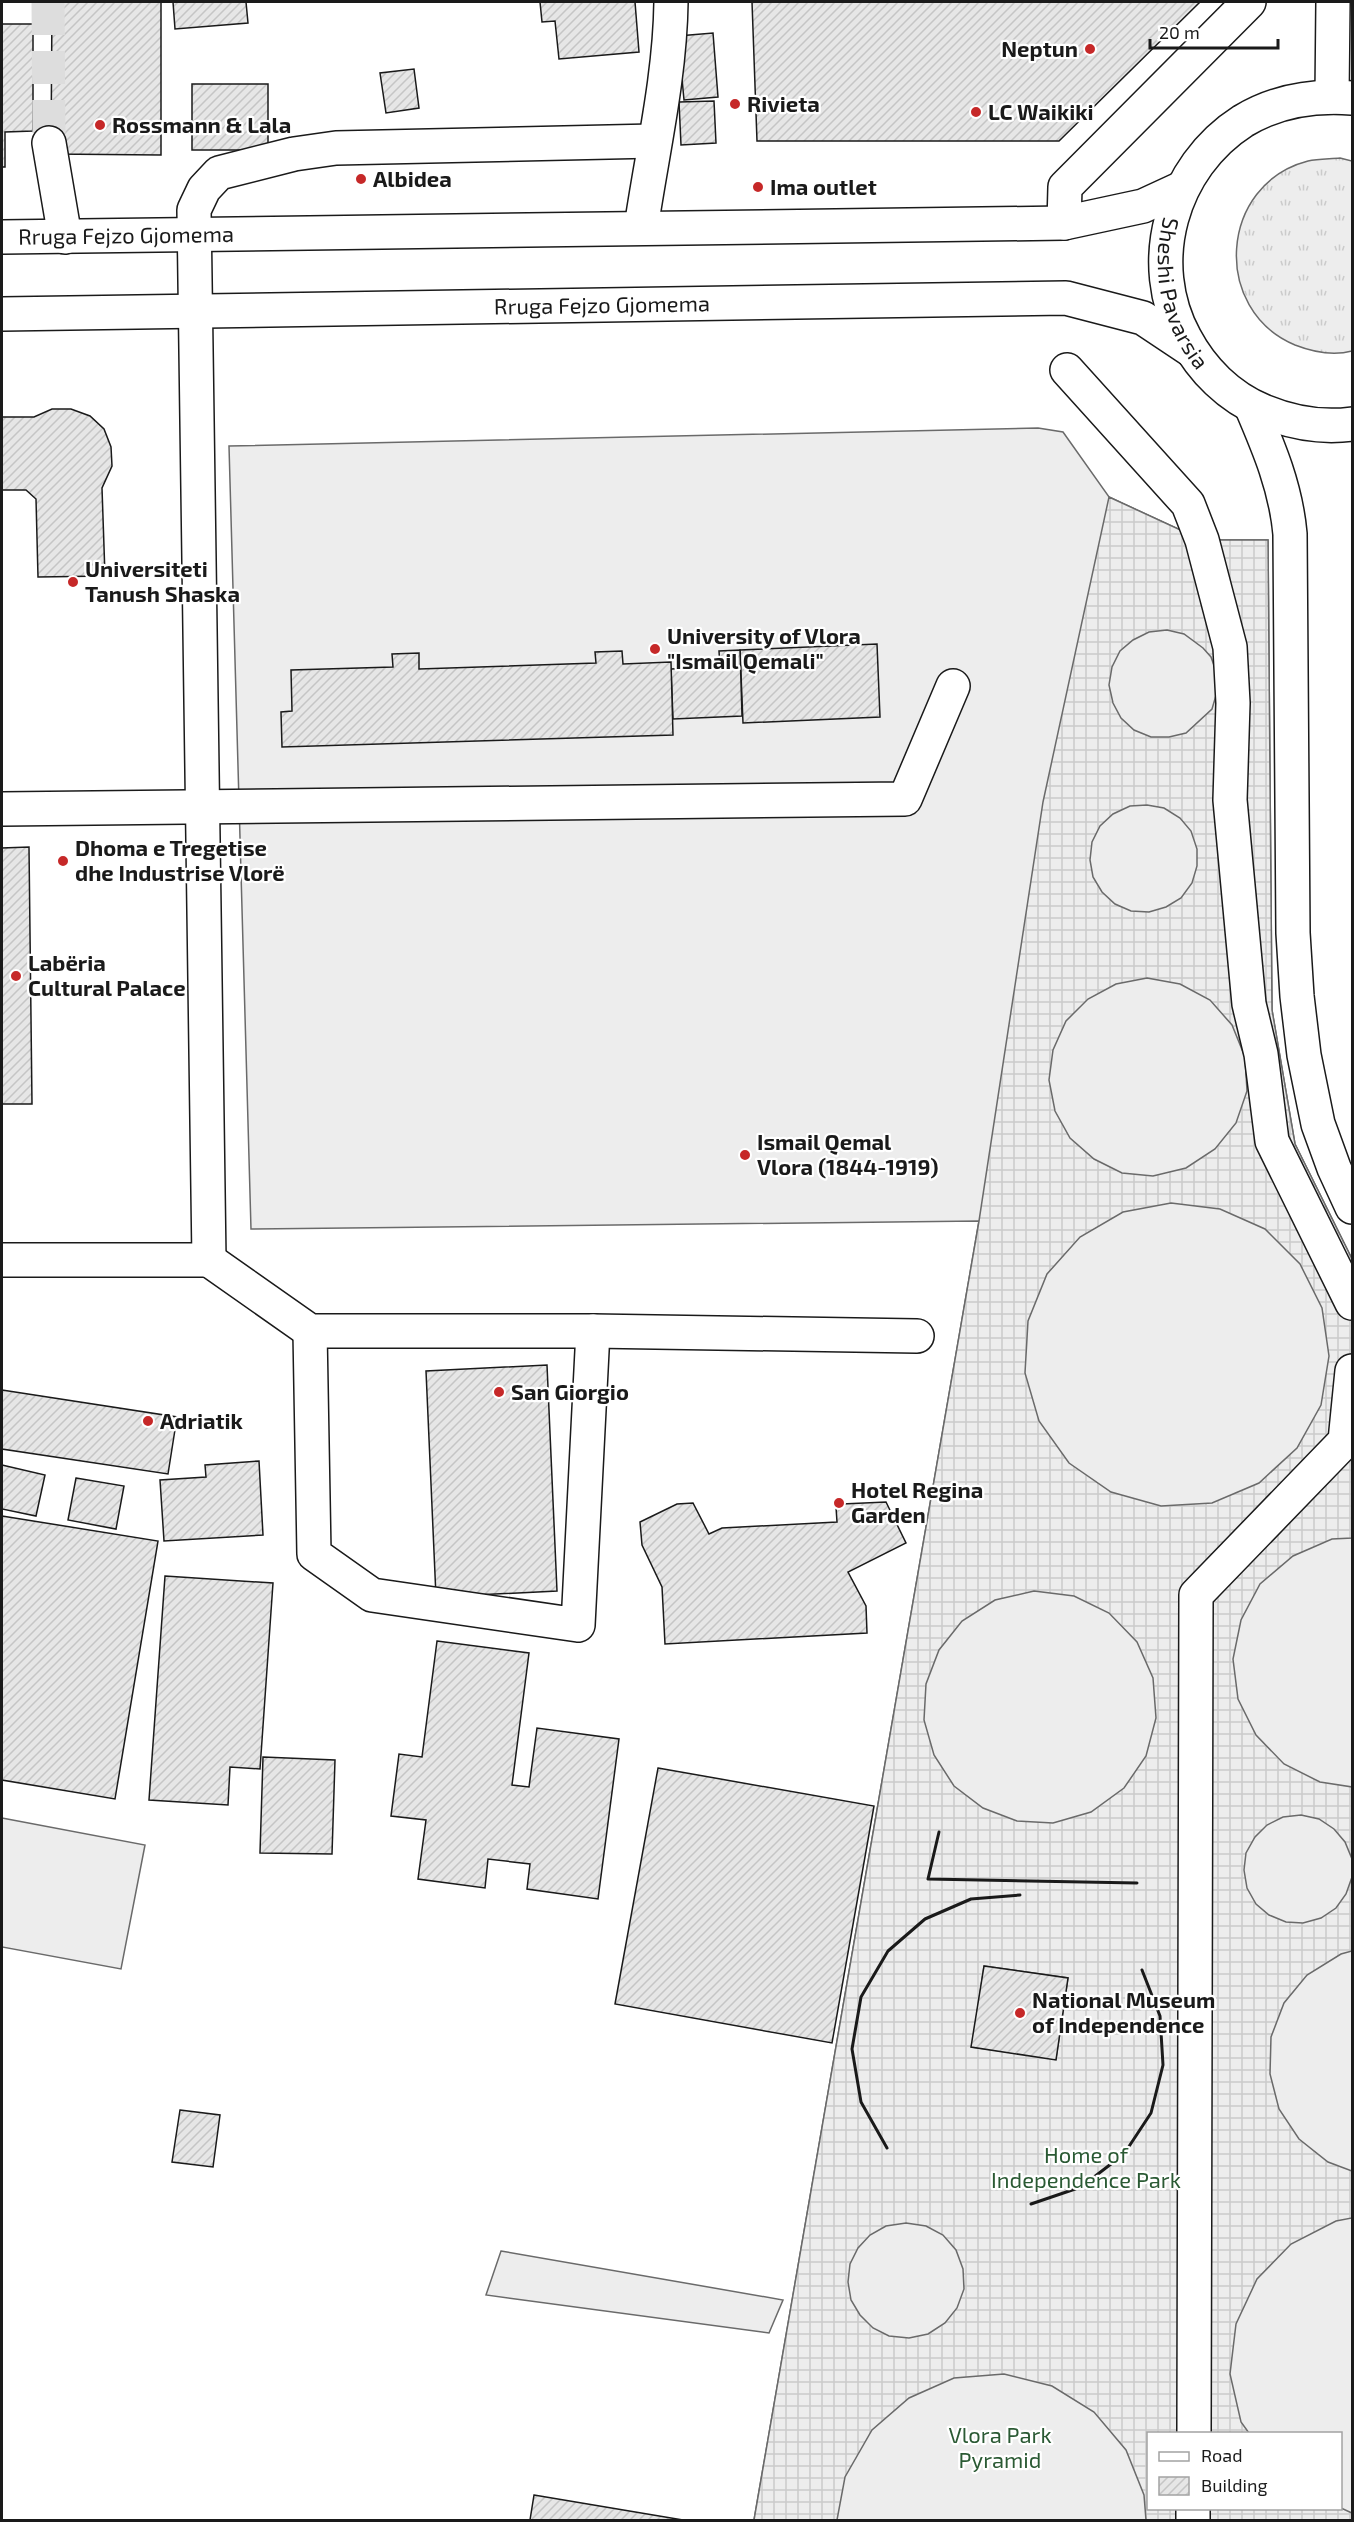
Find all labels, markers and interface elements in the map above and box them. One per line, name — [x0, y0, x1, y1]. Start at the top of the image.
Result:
scale bar — [1150, 12, 1278, 50]
text: 20 m — [1159, 21, 1200, 43]
place label: Neptun — [1001, 35, 1078, 61]
marker: Neptun — [1083, 42, 1097, 56]
place label: Rivieta — [747, 90, 820, 116]
marker: Rivieta — [728, 97, 742, 111]
place label: LC Waikiki — [988, 98, 1094, 124]
marker: LC Waikiki — [969, 105, 983, 119]
place label: Rossmann & Lala — [112, 111, 291, 137]
marker: Rossmann & Lala — [93, 118, 107, 132]
place label: Albidea — [373, 165, 452, 191]
marker: Albidea — [354, 172, 368, 186]
place label: Ima outlet — [770, 173, 877, 199]
marker: Ima outlet — [751, 180, 765, 194]
street label: Sheshi Pavarsia — [1154, 215, 1215, 373]
street label: Rruga Fejzo Gjomema — [18, 220, 234, 249]
street label: Rruga Fejzo Gjomema — [494, 289, 710, 319]
place label: Universiteti Tanush Shaska — [85, 555, 240, 606]
marker: Universiteti Tanush Shaska — [66, 575, 80, 589]
place label: University of Vlora "Ismail Qemali" — [667, 622, 861, 674]
marker: University of Vlora "Ismail Qemali" — [648, 642, 662, 656]
place label: Dhoma e Tregetise dhe Industrise Vlorë — [75, 834, 285, 885]
marker: Dhoma e Tregetise dhe Industrise Vlorë — [56, 854, 70, 868]
place label: Labëria Cultural Palace — [28, 949, 186, 1000]
marker: Labëria Cultural Palace — [9, 969, 23, 983]
place label: Ismail Qemal Vlora (1844-1919) — [757, 1128, 939, 1179]
marker: Ismail Qemal Vlora (1844-1919) — [738, 1148, 752, 1162]
place label: San Giorgio — [511, 1378, 629, 1404]
marker: San Giorgio — [492, 1385, 506, 1399]
place label: Adriatik — [160, 1407, 244, 1433]
marker: Adriatik — [141, 1414, 155, 1428]
place label: Hotel Regina Garden — [851, 1476, 983, 1527]
marker: Hotel Regina Garden — [832, 1496, 846, 1510]
place label: National Museum of Independence — [1032, 1986, 1215, 2037]
marker: National Museum of Independence — [1013, 2006, 1027, 2020]
park label: Home of Independence Park — [991, 2141, 1181, 2192]
park label: Vlora Park Pyramid — [948, 2421, 1052, 2472]
legend — [1147, 2432, 1342, 2510]
text: Road — [1201, 2444, 1242, 2466]
text: Building — [1201, 2474, 1268, 2496]

